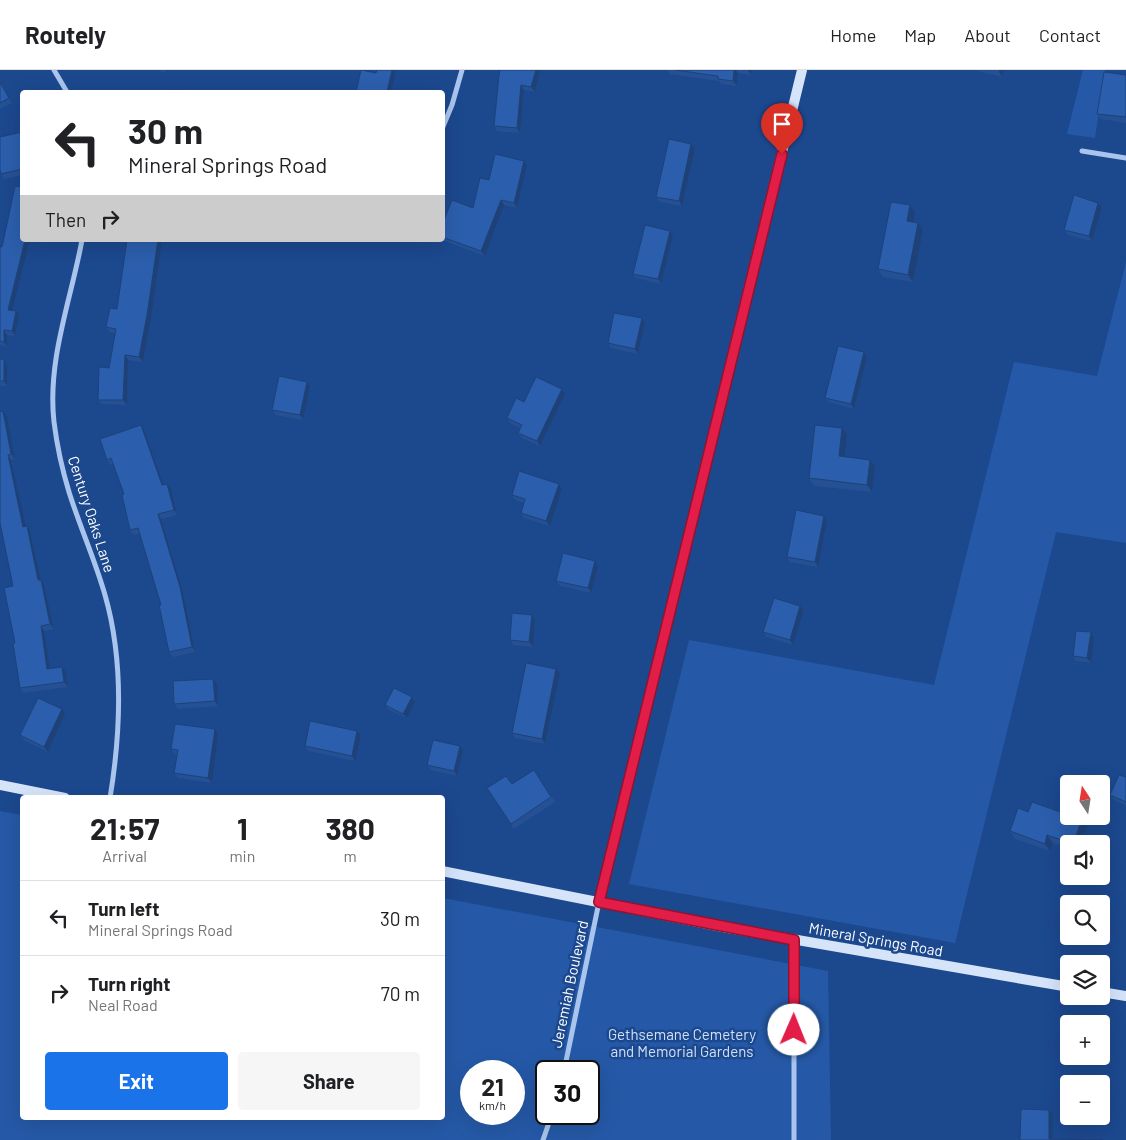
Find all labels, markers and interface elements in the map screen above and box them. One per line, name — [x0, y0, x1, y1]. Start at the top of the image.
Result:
text: Routely — [25, 20, 106, 49]
text: Home — [830, 24, 876, 46]
text: Map — [904, 24, 936, 46]
text: About — [964, 24, 1011, 46]
text: Contact — [1039, 24, 1101, 46]
pin — [761, 103, 803, 154]
text: 30 m — [128, 109, 203, 151]
icon: left — [45, 110, 110, 175]
icon: arrive — [768, 110, 796, 138]
text: Mineral Springs Road — [128, 151, 327, 177]
icon: right — [96, 205, 124, 233]
text: Then — [45, 208, 86, 231]
street label: Century Oaks Lane — [65, 454, 119, 574]
north arrow — [1060, 775, 1110, 825]
map controls — [1060, 775, 1110, 1125]
text: 21:57 — [90, 810, 159, 846]
text: 1 — [237, 810, 248, 846]
text: 380 — [325, 810, 375, 846]
button: sound — [1060, 835, 1110, 885]
text: Arrival — [102, 846, 147, 865]
text: min — [229, 846, 255, 865]
text: m — [344, 846, 357, 865]
button: search — [1060, 895, 1110, 945]
text: Turn left — [88, 897, 159, 920]
icon: left — [45, 904, 73, 932]
text: 30 m — [380, 907, 420, 930]
street label: Mineral Springs Road — [808, 918, 944, 960]
street label: Jeremiah Boulevard — [547, 919, 591, 1049]
text: Mineral Springs Road — [88, 920, 233, 939]
button: layers — [1060, 955, 1110, 1005]
text: Turn right — [88, 972, 170, 995]
icon: right — [45, 979, 73, 1007]
text: 70 m — [381, 982, 420, 1005]
text: Neal Road — [88, 995, 158, 1014]
position arrow — [767, 1003, 819, 1055]
button: + — [1060, 1015, 1110, 1065]
park label: Gethsemane Cemetery and Memorial Gardens — [608, 1025, 756, 1060]
button: Exit — [45, 1052, 228, 1110]
button: Share — [238, 1052, 420, 1110]
speed limit sign: 30 — [535, 1060, 600, 1125]
text: 21 — [481, 1071, 504, 1101]
button: − — [1060, 1075, 1110, 1125]
text: km/h — [479, 1098, 506, 1112]

